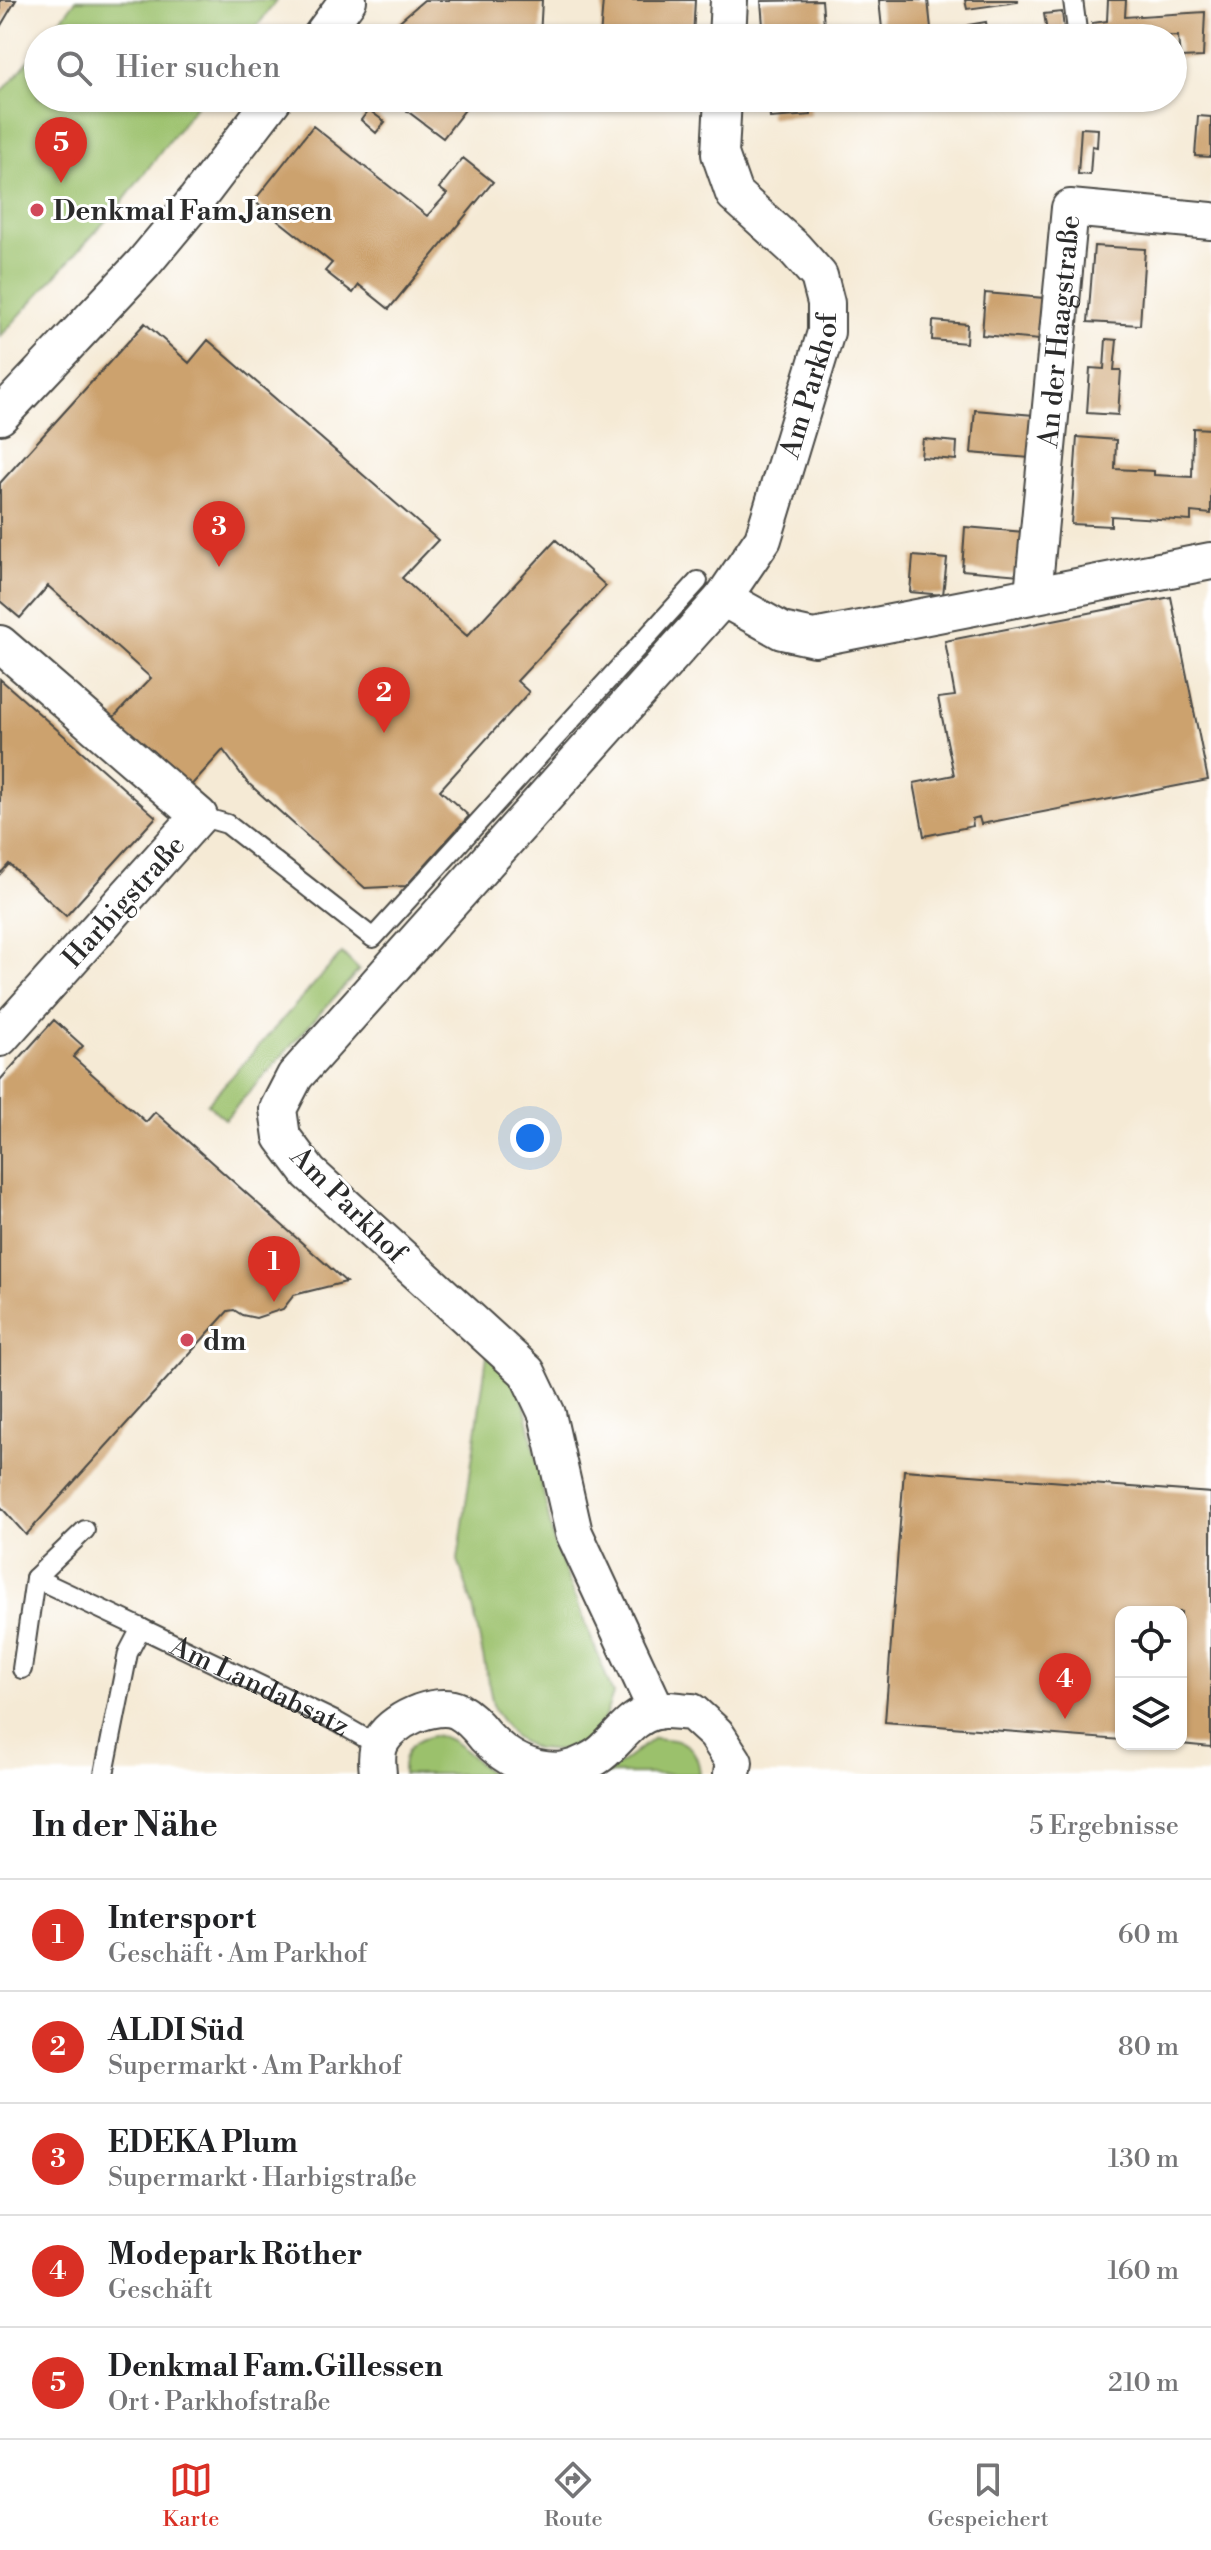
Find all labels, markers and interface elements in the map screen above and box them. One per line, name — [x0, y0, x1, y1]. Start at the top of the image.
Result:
search box — [24, 24, 1187, 112]
icon: search — [52, 46, 96, 90]
text: Hier suchen — [116, 49, 280, 87]
pin: 5 — [35, 117, 87, 183]
place label: Denkmal Fam.Jansen — [53, 194, 332, 229]
marker: Denkmal Fam.Jansen — [28, 201, 46, 219]
street label: An der Haagstraße — [1031, 214, 1088, 450]
street label: Am Parkhof — [772, 311, 845, 464]
pin: 3 — [193, 501, 245, 567]
pin: 2 — [358, 667, 410, 733]
street label: Harbigstraße — [55, 828, 193, 976]
your location — [510, 1118, 550, 1158]
street label: Am Parkhof — [282, 1139, 415, 1272]
pin: 1 — [248, 1236, 300, 1302]
place label: dm — [203, 1324, 247, 1359]
marker: dm — [178, 1331, 196, 1349]
map controls — [1115, 1606, 1187, 1750]
button: locate — [1115, 1606, 1187, 1678]
street label: Am Landabsatz — [163, 1628, 356, 1745]
pin: 4 — [1039, 1653, 1091, 1719]
button: layers — [1115, 1678, 1187, 1750]
text: In der Nähe — [32, 1805, 218, 1847]
text: 5 Ergebnisse — [1029, 1810, 1179, 1842]
text: Intersport — [108, 1900, 256, 1938]
text: 1 — [52, 1919, 64, 1951]
text: 60 m — [1118, 1919, 1179, 1951]
text: Geschäft · Am Parkhof — [108, 1938, 367, 1970]
text: ALDI Süd — [108, 2012, 245, 2050]
text: 2 — [50, 2031, 66, 2063]
text: 80 m — [1118, 2031, 1179, 2063]
text: Supermarkt · Am Parkhof — [108, 2050, 401, 2082]
text: EDEKA Plum — [108, 2124, 298, 2162]
text: 3 — [50, 2143, 66, 2175]
text: 130 m — [1108, 2143, 1179, 2175]
text: Supermarkt · Harbigstraße — [108, 2162, 417, 2194]
text: Modepark Röther — [108, 2236, 362, 2274]
text: 4 — [49, 2255, 67, 2287]
text: 160 m — [1108, 2255, 1179, 2287]
text: Geschäft — [108, 2274, 213, 2306]
text: Denkmal Fam.Gillessen — [108, 2348, 443, 2386]
text: 5 — [50, 2367, 66, 2399]
text: 210 m — [1108, 2367, 1179, 2399]
text: Ort · Parkhofstraße — [108, 2386, 331, 2418]
tab: Karte — [162, 2458, 219, 2533]
tab: Route — [544, 2458, 603, 2533]
tab: Gespeichert — [927, 2458, 1049, 2533]

